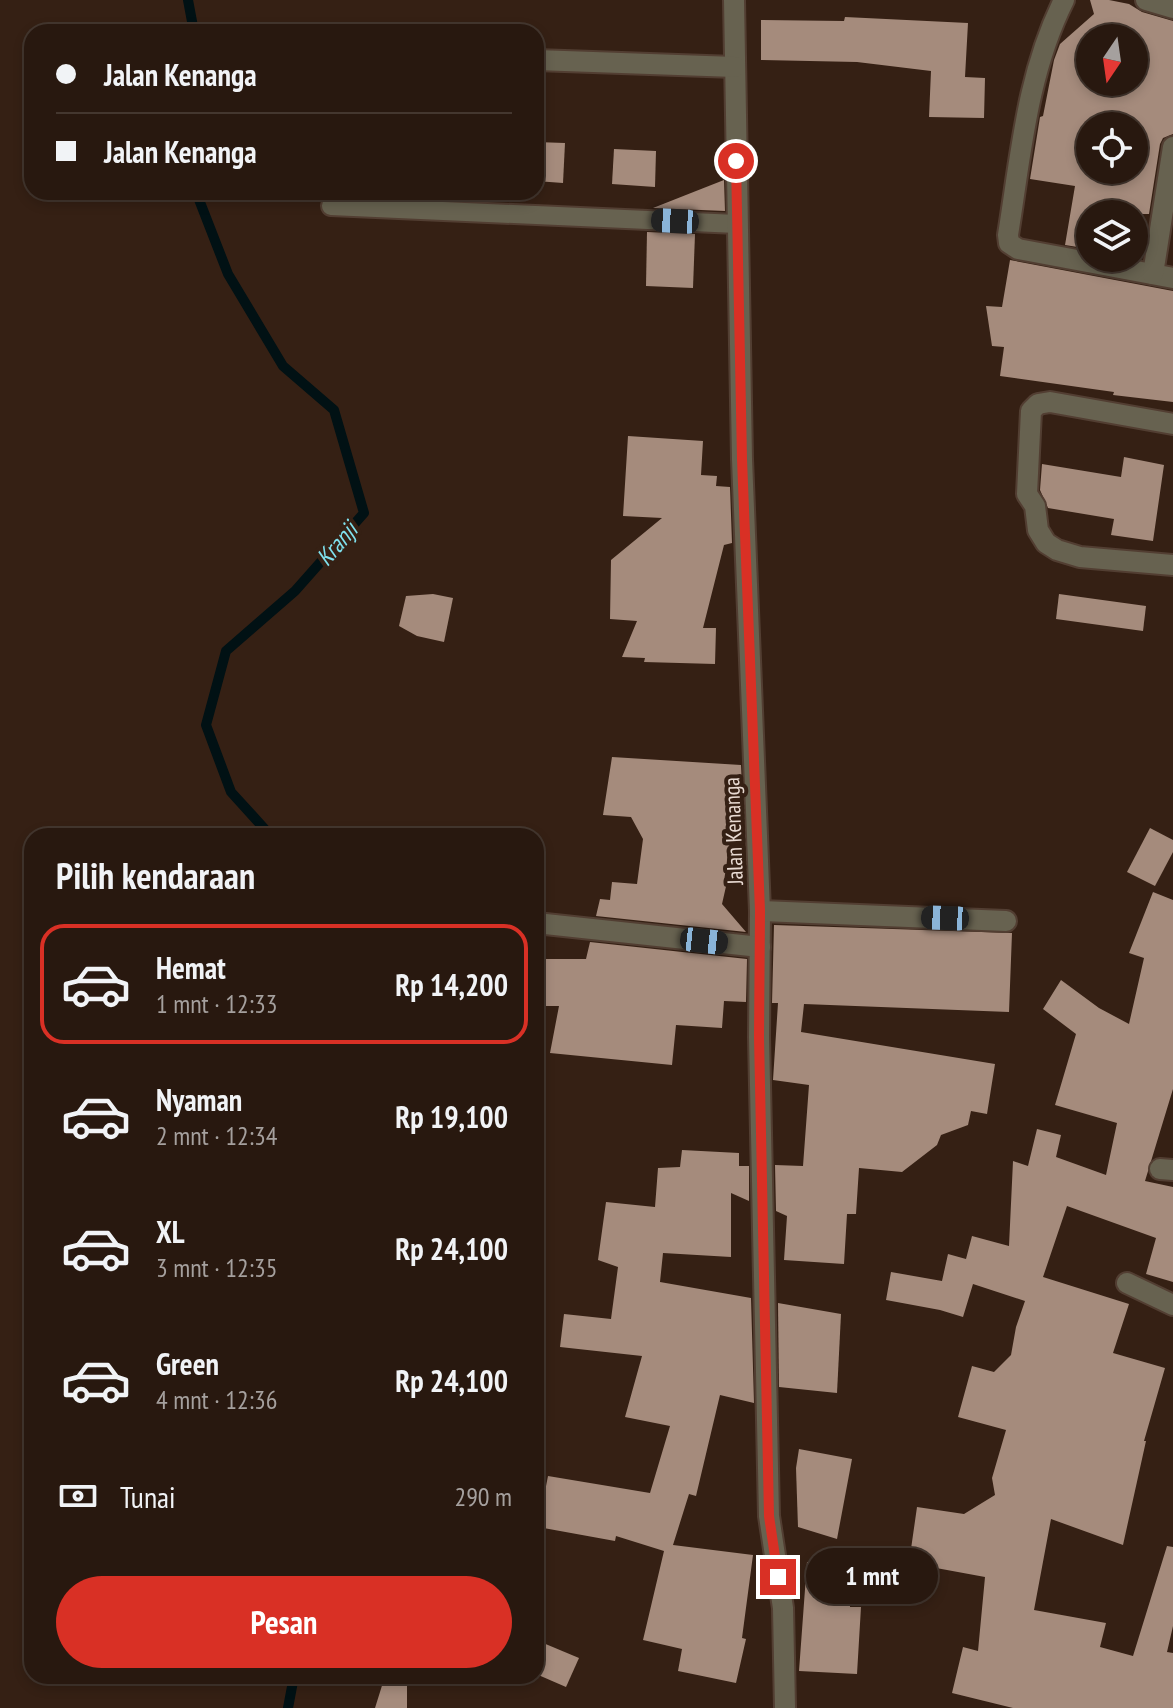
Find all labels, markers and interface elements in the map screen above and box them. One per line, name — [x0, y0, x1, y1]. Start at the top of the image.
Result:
north arrow — [1076, 24, 1148, 96]
map controls — [1076, 24, 1148, 272]
text: Jalan Kenanga — [104, 55, 257, 94]
button: locate — [1076, 112, 1148, 184]
text: Jalan Kenanga — [104, 132, 257, 171]
route start — [718, 143, 754, 179]
button: layers — [1076, 200, 1148, 272]
car — [650, 208, 700, 234]
water label: Kranji — [309, 513, 366, 572]
street label: Jalan Kenanga — [717, 777, 749, 886]
text: Pilih kendaraan — [56, 852, 255, 899]
car — [921, 905, 969, 931]
car — [679, 927, 729, 955]
icon: car — [60, 948, 132, 1020]
text: Hemat — [156, 948, 226, 987]
text: Rp 14,200 — [395, 965, 508, 1004]
text: 1 mnt · 12:33 — [156, 987, 277, 1020]
icon: car — [60, 1080, 132, 1152]
text: Nyaman — [156, 1080, 242, 1119]
text: Rp 19,100 — [395, 1097, 508, 1136]
text: 2 mnt · 12:34 — [156, 1119, 277, 1152]
icon: car — [60, 1212, 132, 1284]
text: XL — [156, 1212, 185, 1251]
text: Rp 24,100 — [395, 1229, 508, 1268]
text: 3 mnt · 12:35 — [156, 1251, 277, 1284]
icon: car — [60, 1344, 132, 1416]
text: Green — [156, 1344, 219, 1383]
text: Rp 24,100 — [395, 1361, 508, 1400]
text: 4 mnt · 12:36 — [156, 1383, 277, 1416]
icon: cash — [56, 1474, 100, 1518]
text: Tunai — [120, 1477, 176, 1516]
text: 290 m — [454, 1480, 512, 1513]
callout: 1 mnt — [806, 1549, 938, 1605]
route end — [760, 1559, 796, 1595]
text: 1 mnt — [845, 1559, 899, 1592]
button: Pesan — [56, 1576, 512, 1668]

